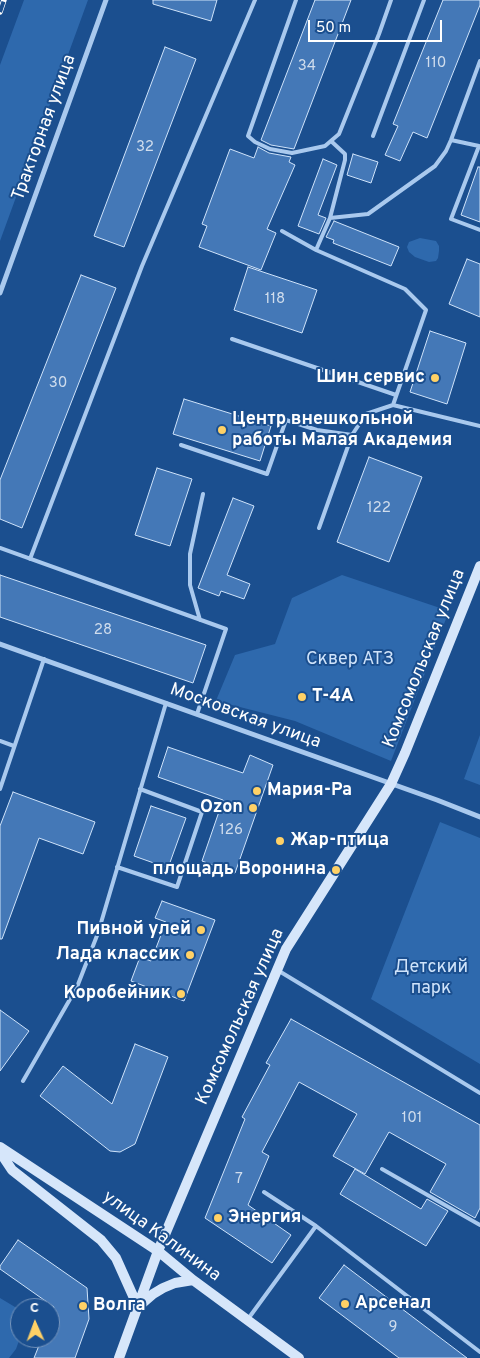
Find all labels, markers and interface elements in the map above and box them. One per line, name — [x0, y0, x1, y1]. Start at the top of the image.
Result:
scale bar — [310, 10, 444, 42]
text: 50 m — [316, 19, 351, 38]
street label: Тракторная улица — [9, 52, 81, 204]
house number: 110 — [426, 55, 446, 73]
house number: 34 — [298, 58, 316, 76]
house number: 32 — [136, 139, 154, 157]
house number: 118 — [265, 291, 285, 309]
place label: Шин сервис — [316, 367, 425, 389]
marker: Шин сервис — [429, 372, 441, 384]
house number: 30 — [49, 375, 67, 393]
place label: Центр внешкольной работы Малая Академия — [232, 409, 452, 452]
marker: Центр внешкольной работы Малая Академия — [216, 424, 228, 436]
house number: 122 — [367, 500, 391, 518]
street label: Комсомольская улица — [379, 566, 471, 752]
house number: 28 — [94, 622, 112, 640]
park label: Сквер АТЗ — [306, 649, 394, 671]
street label: Московская улица — [167, 680, 323, 754]
place label: Т-4А — [312, 686, 354, 708]
marker: Т-4А — [296, 691, 308, 703]
place label: Мария-Ра — [267, 780, 352, 802]
marker: Мария-Ра — [251, 785, 263, 797]
place label: Ozon — [200, 797, 243, 819]
marker: Ozon — [247, 802, 259, 814]
house number: 126 — [219, 822, 243, 840]
place label: Жар-птица — [290, 830, 389, 852]
marker: Жар-птица — [274, 835, 286, 847]
place label: площадь Воронина — [153, 859, 326, 881]
marker: площадь Воронина — [330, 864, 342, 876]
place label: Пивной улей — [76, 919, 191, 941]
marker: Пивной улей — [195, 924, 207, 936]
street label: Комсомольская улица — [192, 925, 290, 1109]
place label: Лада классик — [56, 944, 180, 966]
marker: Лада классик — [184, 949, 196, 961]
park label: Детский парк — [394, 957, 468, 1000]
place label: Коробейник — [64, 983, 171, 1005]
marker: Коробейник — [175, 988, 187, 1000]
house number: 101 — [402, 1110, 422, 1128]
house number: 7 — [235, 1171, 243, 1189]
street label: улица Калинина — [98, 1187, 224, 1287]
place label: Энергия — [228, 1207, 301, 1229]
marker: Энергия — [212, 1212, 224, 1224]
place label: Арсенал — [355, 1293, 431, 1315]
place label: Волга — [93, 1295, 146, 1317]
north arrow — [10, 1298, 60, 1348]
marker: Арсенал — [339, 1298, 351, 1310]
text: С — [30, 1300, 39, 1317]
marker: Волга — [77, 1300, 89, 1312]
house number: 9 — [389, 1319, 397, 1337]

